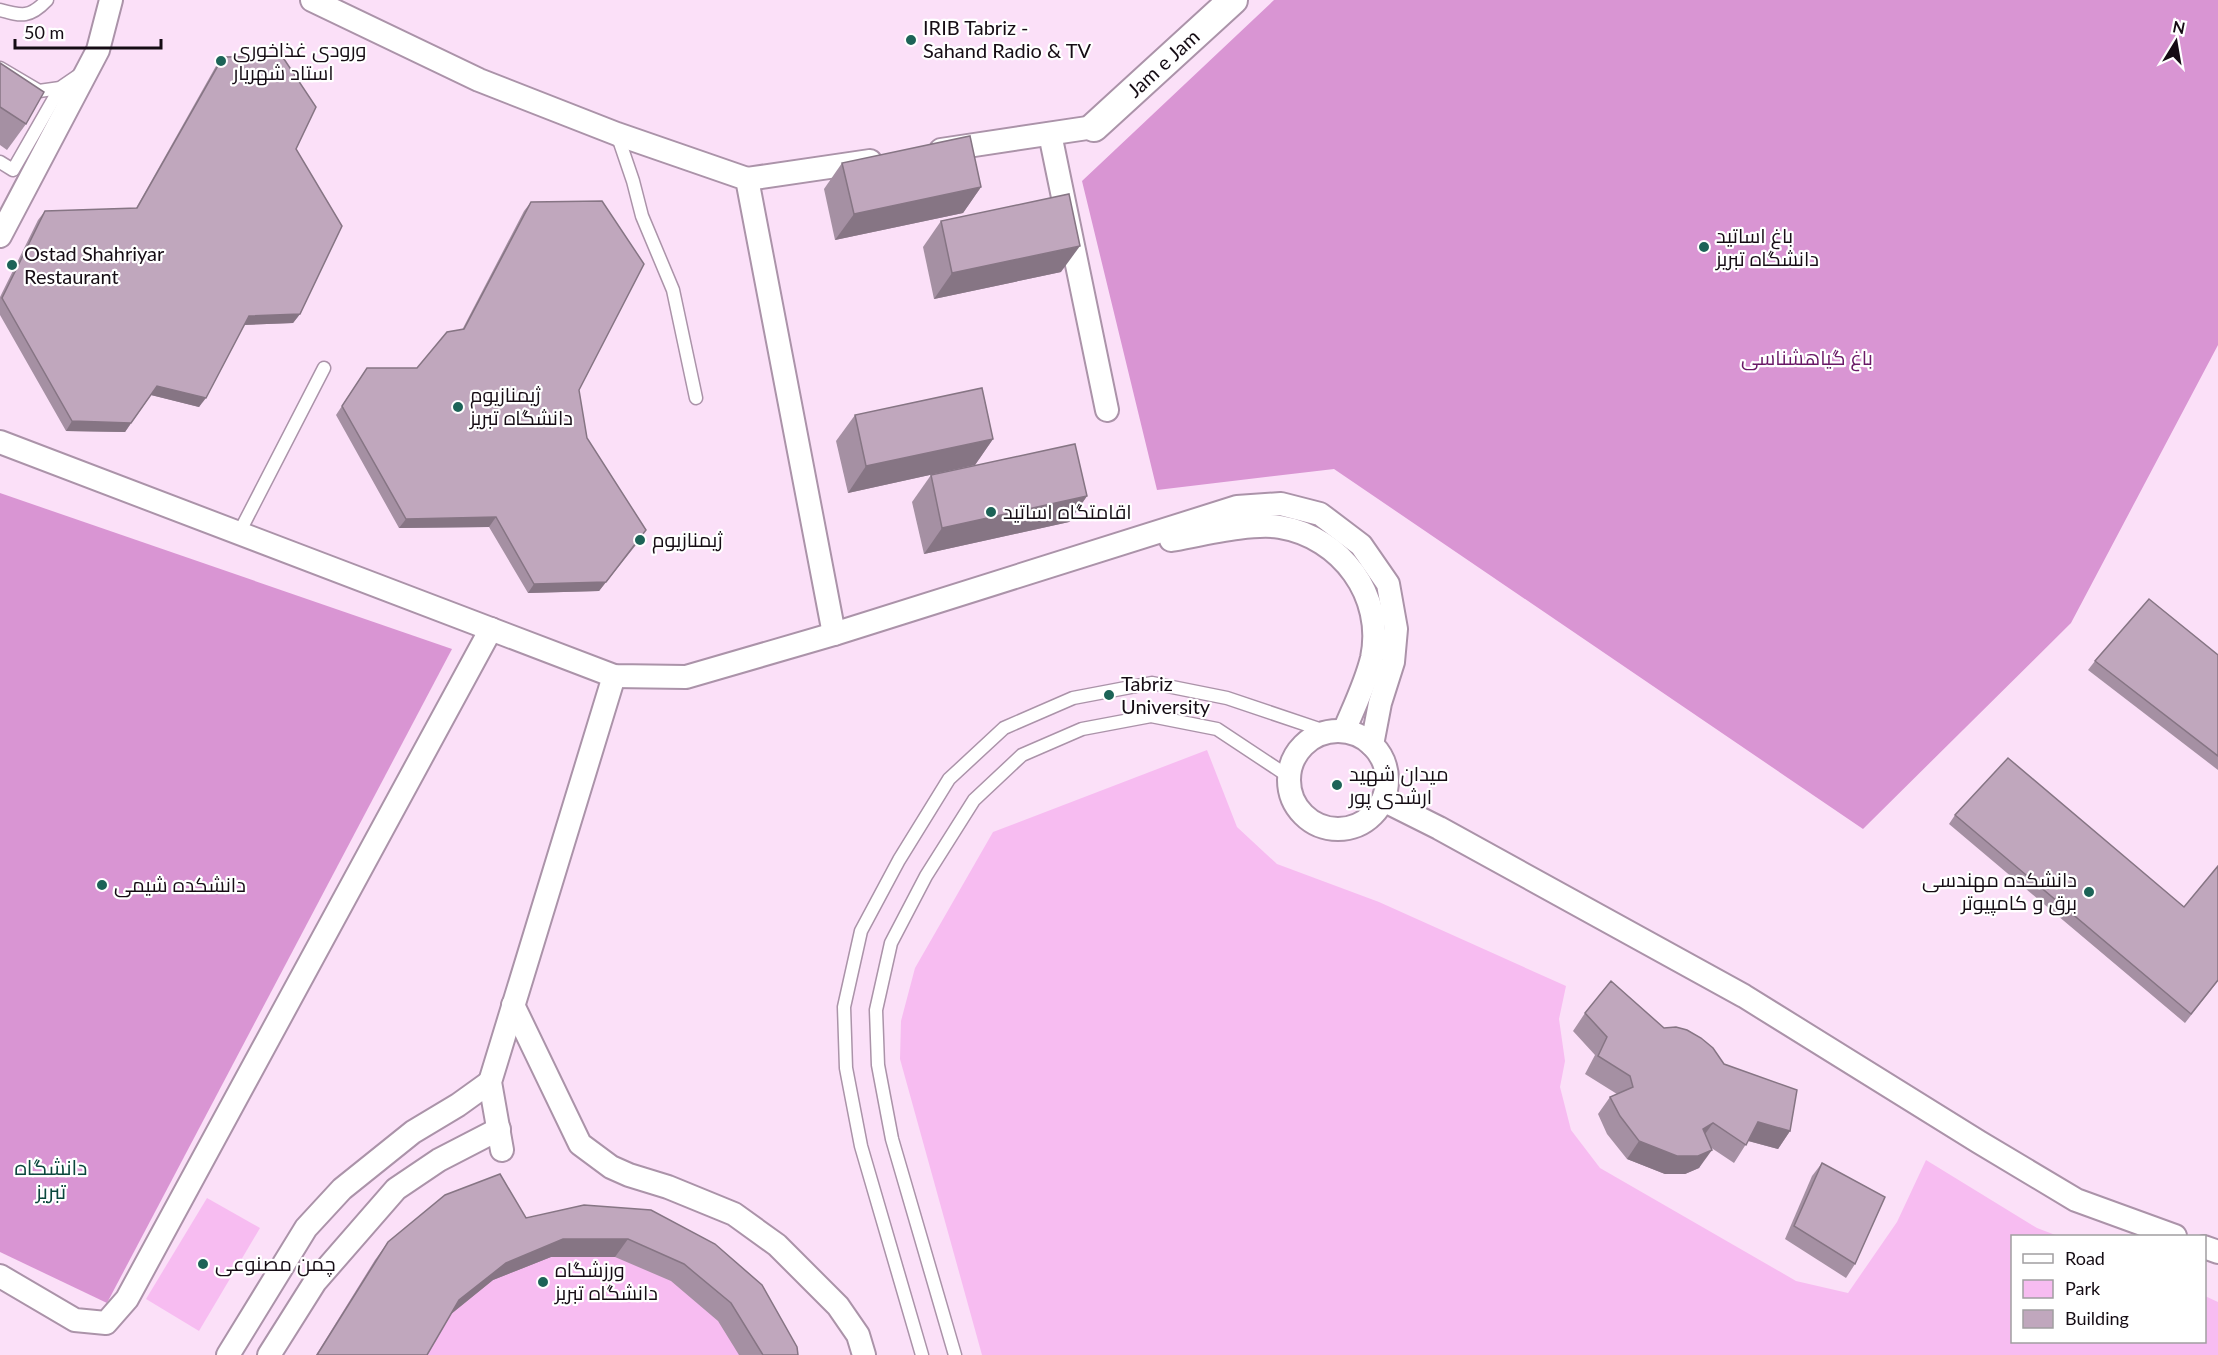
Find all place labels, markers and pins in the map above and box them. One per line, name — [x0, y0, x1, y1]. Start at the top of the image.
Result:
place label: IRIB Tabriz - Sahand Radio & TV — [923, 15, 1092, 62]
marker: IRIB Tabriz - Sahand Radio & TV — [904, 33, 918, 47]
place label: ورودی غذاخوری استاد شهریار — [232, 37, 367, 86]
marker: ورودی غذاخوری استاد شهریار — [214, 54, 228, 68]
place label: باغ اساتید دانشگاه تبریز — [1715, 223, 1819, 271]
marker: باغ اساتید دانشگاه تبریز — [1697, 240, 1711, 254]
place label: Ostad Shahriyar Restaurant — [24, 241, 165, 288]
marker: Ostad Shahriyar Restaurant — [5, 258, 19, 272]
place label: ژیمنازیوم دانشگاه تبریز — [469, 382, 573, 430]
marker: ژیمنازیوم دانشگاه تبریز — [451, 400, 465, 414]
place label: اقامتگاه اساتید — [1003, 499, 1132, 523]
marker: اقامتگاه اساتید — [984, 505, 998, 519]
place label: ژیمنازیوم — [652, 527, 723, 554]
marker: ژیمنازیوم — [633, 533, 647, 547]
place label: Tabriz University — [1121, 671, 1211, 718]
marker: Tabriz University — [1102, 688, 1116, 702]
place label: میدان شهید ارشدی پور — [1348, 761, 1449, 810]
marker: میدان شهید ارشدی پور — [1330, 778, 1344, 792]
place label: دانشکده مهندسی برق و کامپیوتر — [1922, 867, 2077, 916]
place label: دانشکده شیمی — [114, 872, 246, 898]
marker: دانشکده شیمی — [95, 878, 109, 892]
marker: دانشکده مهندسی برق و کامپیوتر — [2082, 885, 2096, 899]
place label: چمن مصنوعی — [215, 1251, 336, 1277]
marker: چمن مصنوعی — [196, 1257, 210, 1271]
place label: ورزشگاه دانشگاه تبریز — [554, 1257, 658, 1305]
marker: ورزشگاه دانشگاه تبریز — [536, 1275, 550, 1289]

